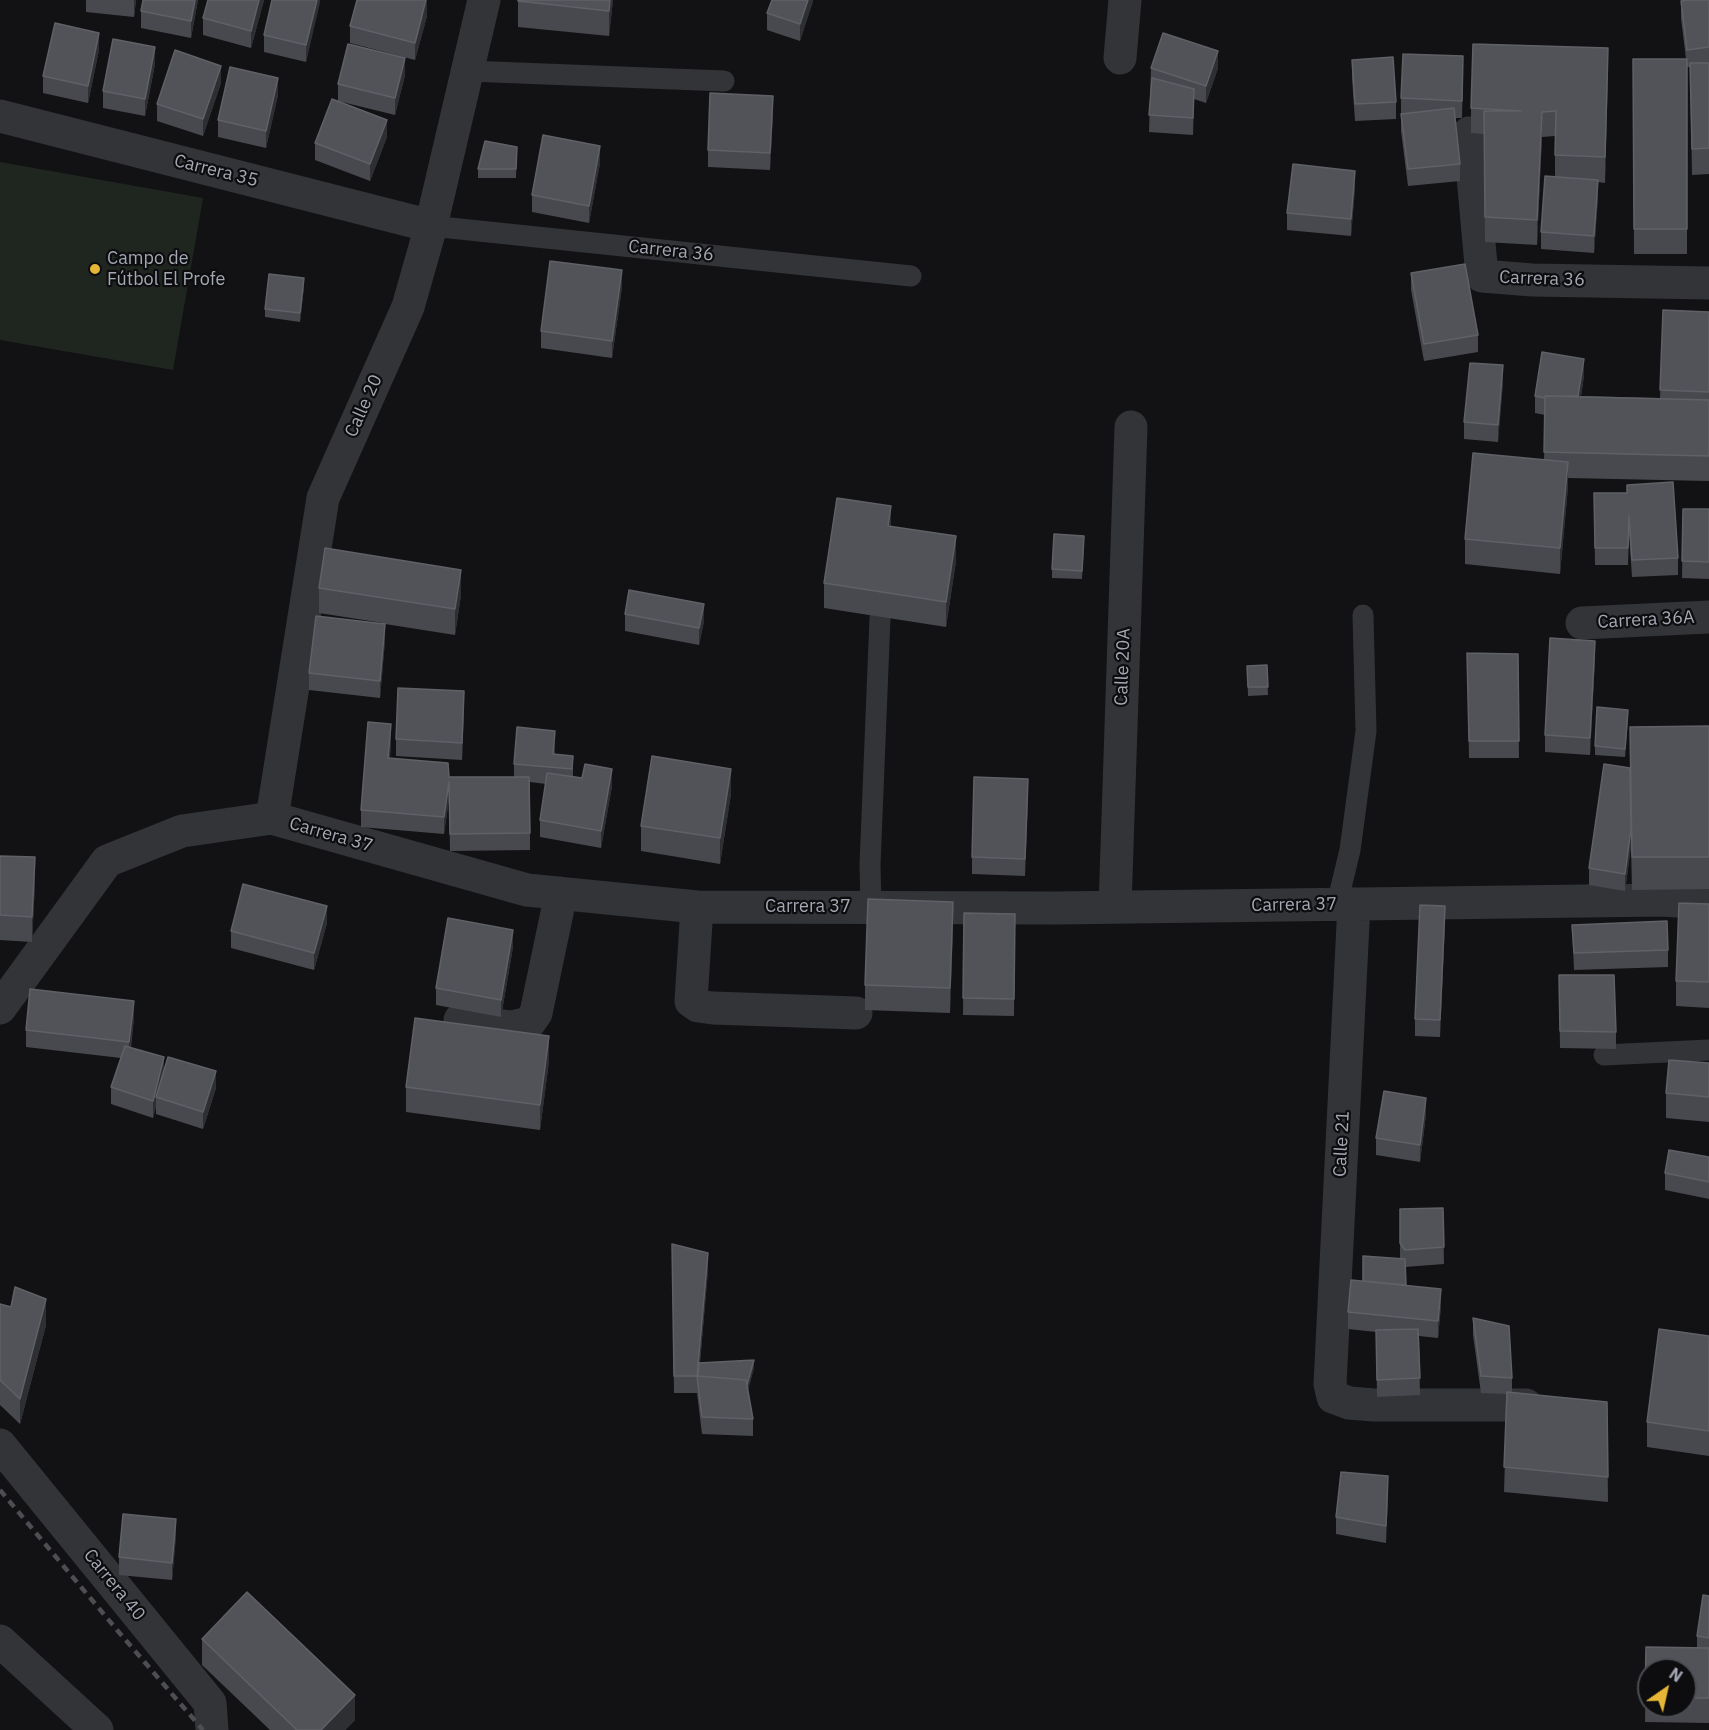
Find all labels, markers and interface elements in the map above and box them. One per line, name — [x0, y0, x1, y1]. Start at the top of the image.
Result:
street label: Carrera 35 — [172, 150, 260, 192]
street label: Carrera 36 — [627, 236, 715, 266]
place label: Campo de Fútbol El Profe — [107, 248, 225, 290]
marker: Campo de Fútbol El Profe — [88, 262, 102, 276]
street label: Carrera 36 — [1499, 267, 1585, 291]
street label: Calle 20 — [341, 371, 387, 441]
street label: Carrera 36A — [1597, 607, 1695, 633]
street label: Calle 20A — [1111, 628, 1135, 706]
street label: Carrera 37 — [287, 813, 375, 857]
street label: Carrera 37 — [1251, 893, 1337, 917]
street label: Carrera 37 — [765, 896, 851, 918]
street label: Calle 21 — [1329, 1110, 1355, 1178]
street label: Carrera 40 — [79, 1545, 149, 1625]
north arrow — [1637, 1658, 1697, 1718]
text: N — [1666, 1663, 1686, 1686]

